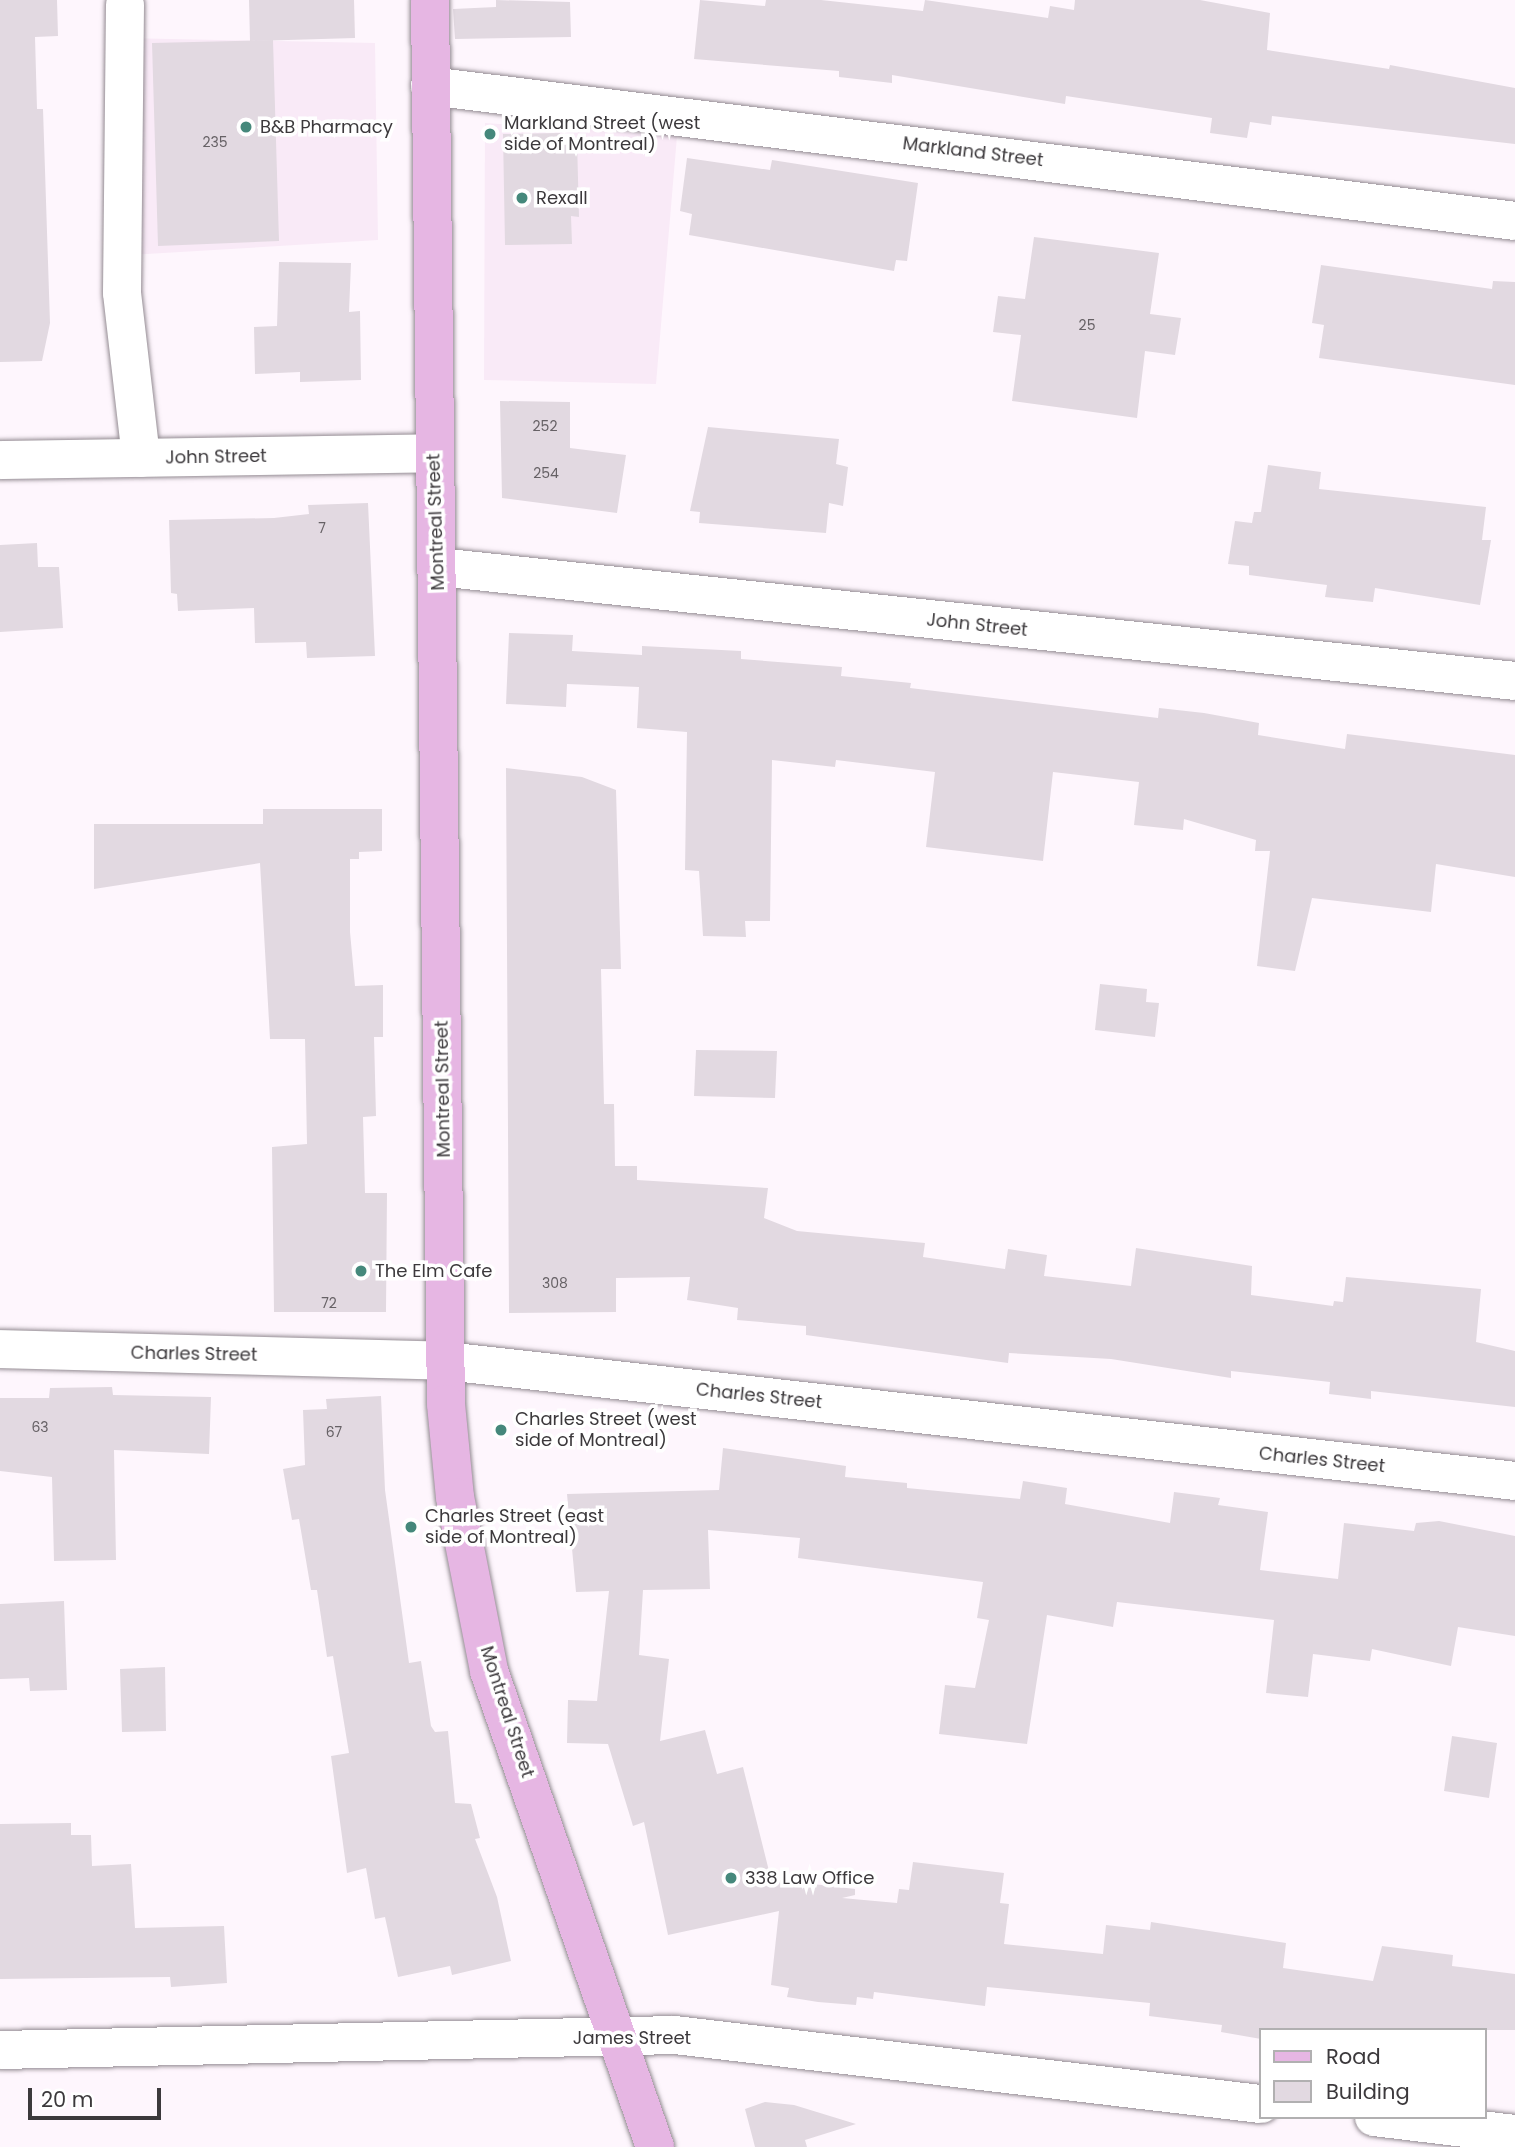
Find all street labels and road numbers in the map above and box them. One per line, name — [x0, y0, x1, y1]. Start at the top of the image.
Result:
street label: Markland Street — [901, 133, 1045, 171]
street label: John Street — [165, 445, 267, 469]
street label: Montreal Street — [423, 453, 449, 591]
street label: John Street — [925, 609, 1029, 641]
street label: Montreal Street — [431, 1020, 455, 1158]
street label: Charles Street — [130, 1342, 258, 1366]
street label: Charles Street — [695, 1379, 823, 1413]
street label: Charles Street — [1258, 1443, 1386, 1477]
street label: Montreal Street — [476, 1643, 538, 1781]
street label: James Street — [573, 2027, 691, 2049]

